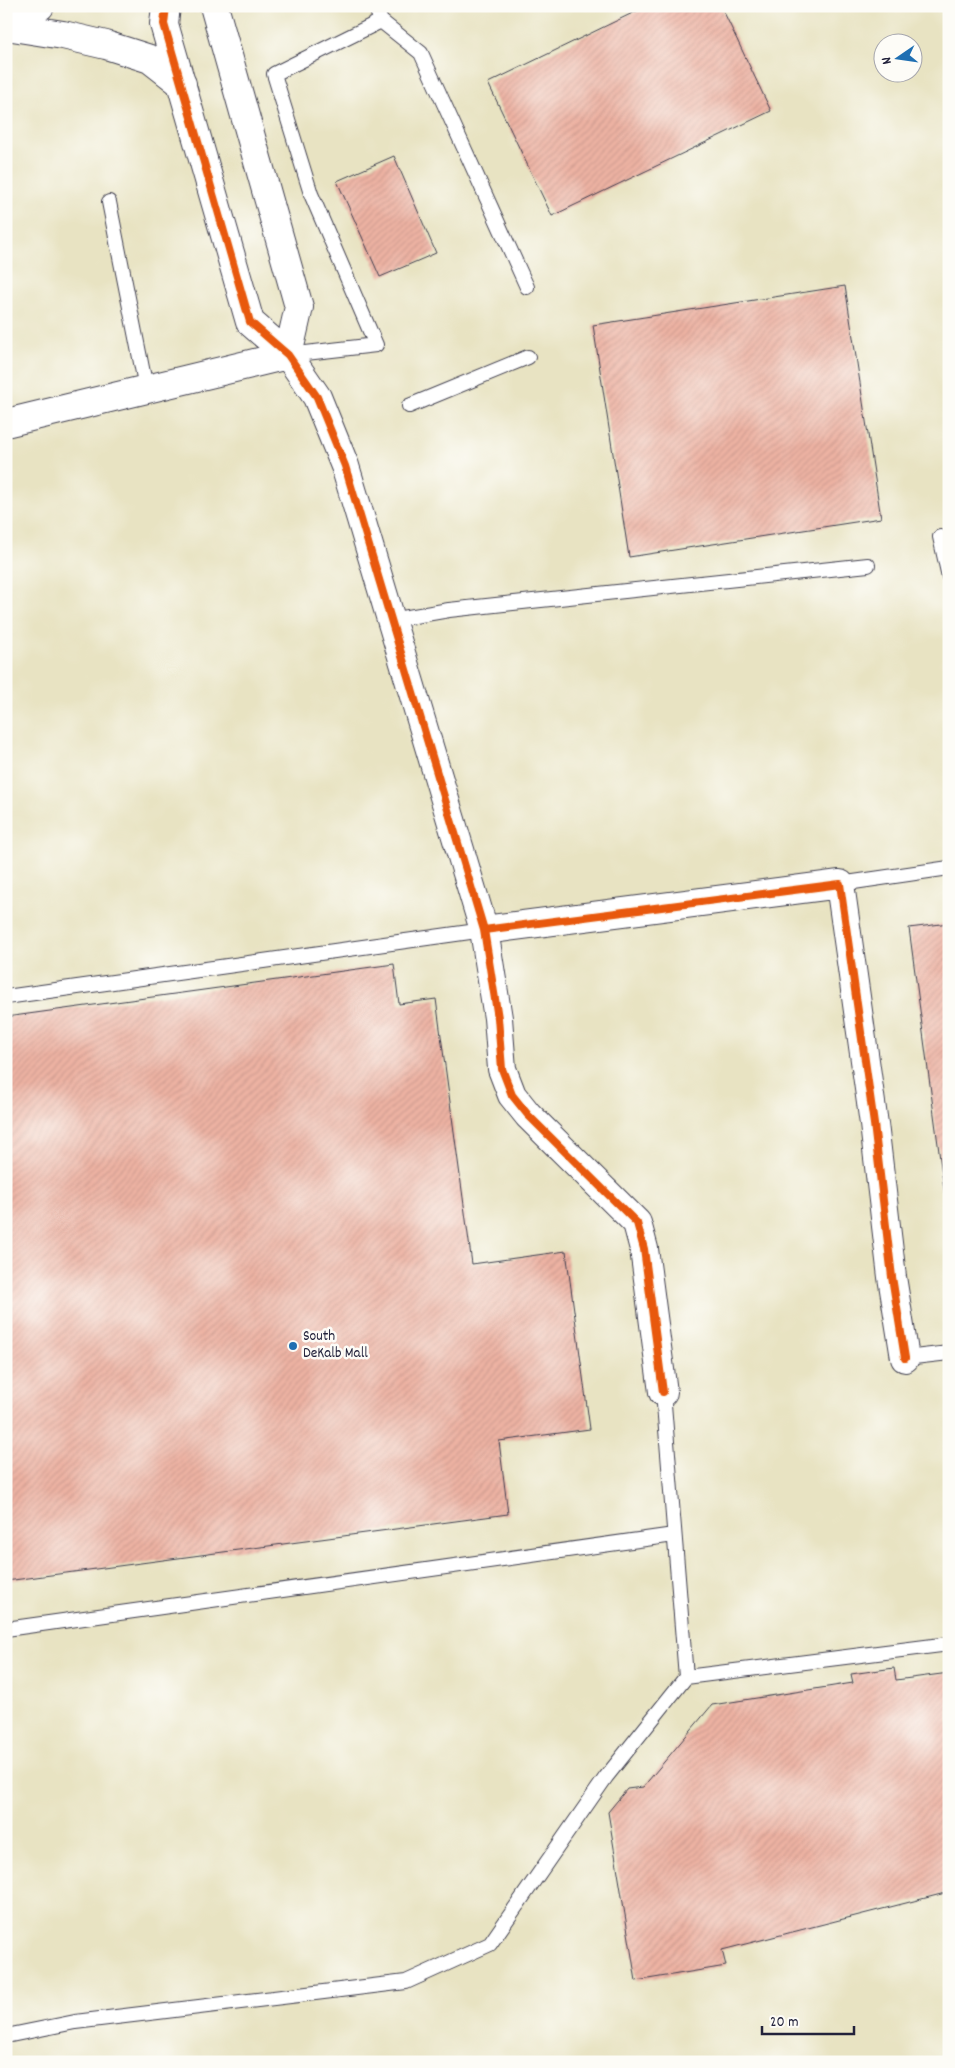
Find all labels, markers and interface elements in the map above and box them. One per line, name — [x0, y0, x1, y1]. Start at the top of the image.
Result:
north arrow — [872, 32, 922, 82]
text: N — [877, 55, 898, 66]
place label: South DeKalb Mall — [303, 1326, 368, 1365]
marker: South DeKalb Mall — [287, 1340, 299, 1352]
scale bar — [762, 2003, 855, 2035]
text: 20 m — [770, 2012, 798, 2034]

